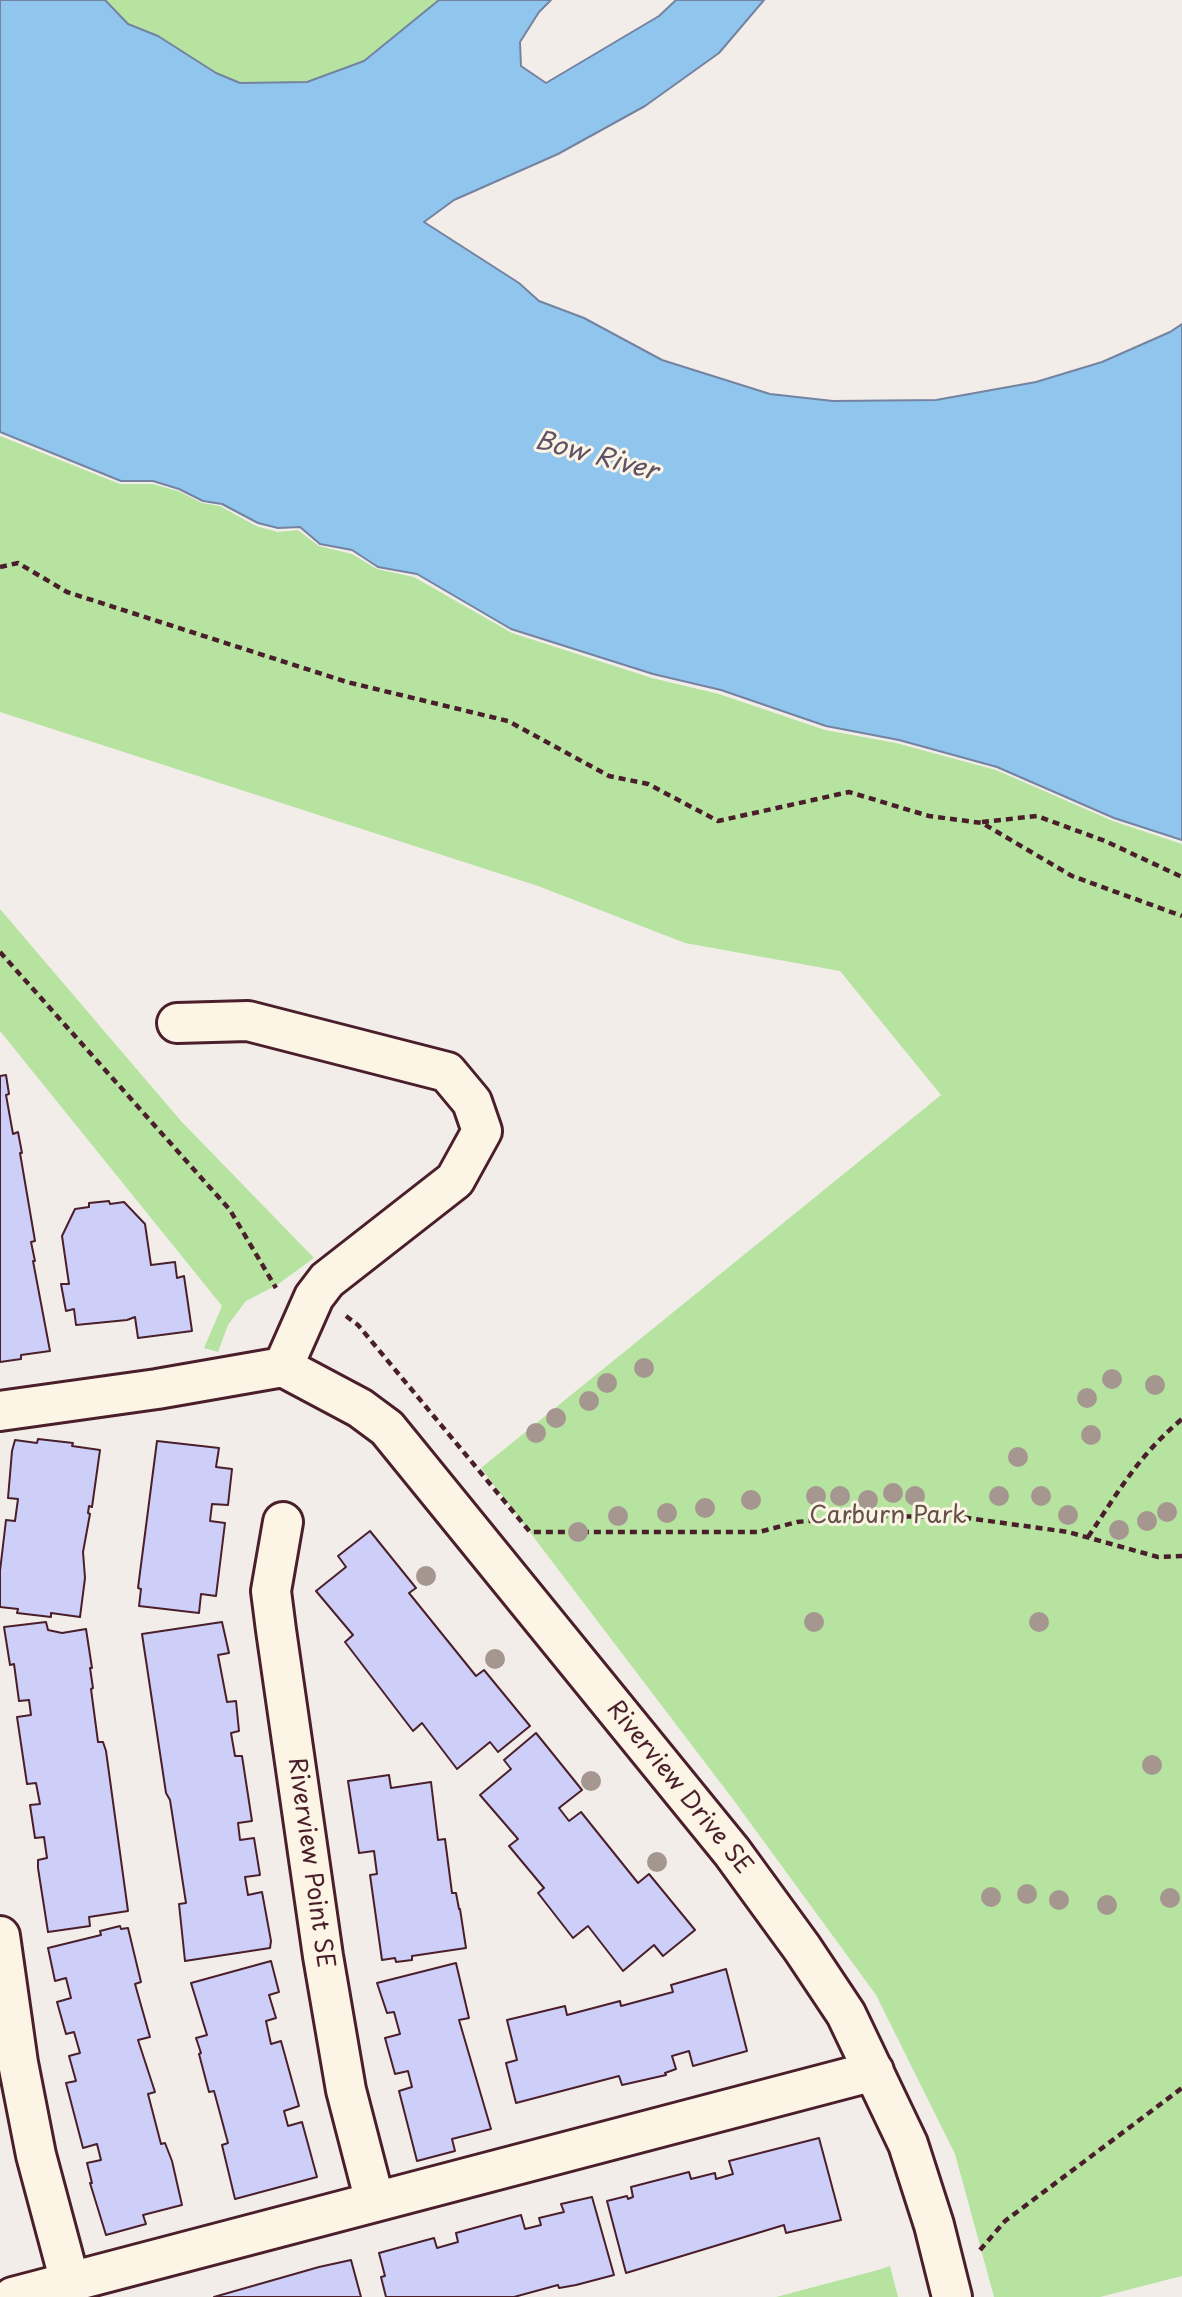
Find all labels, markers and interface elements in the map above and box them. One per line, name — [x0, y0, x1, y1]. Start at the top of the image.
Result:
water label: Bow River — [531, 426, 661, 488]
park label: Carburn Park — [809, 1502, 967, 1530]
street label: Riverview Drive SE — [600, 1695, 758, 1881]
street label: Riverview Point SE — [281, 1756, 339, 1970]

